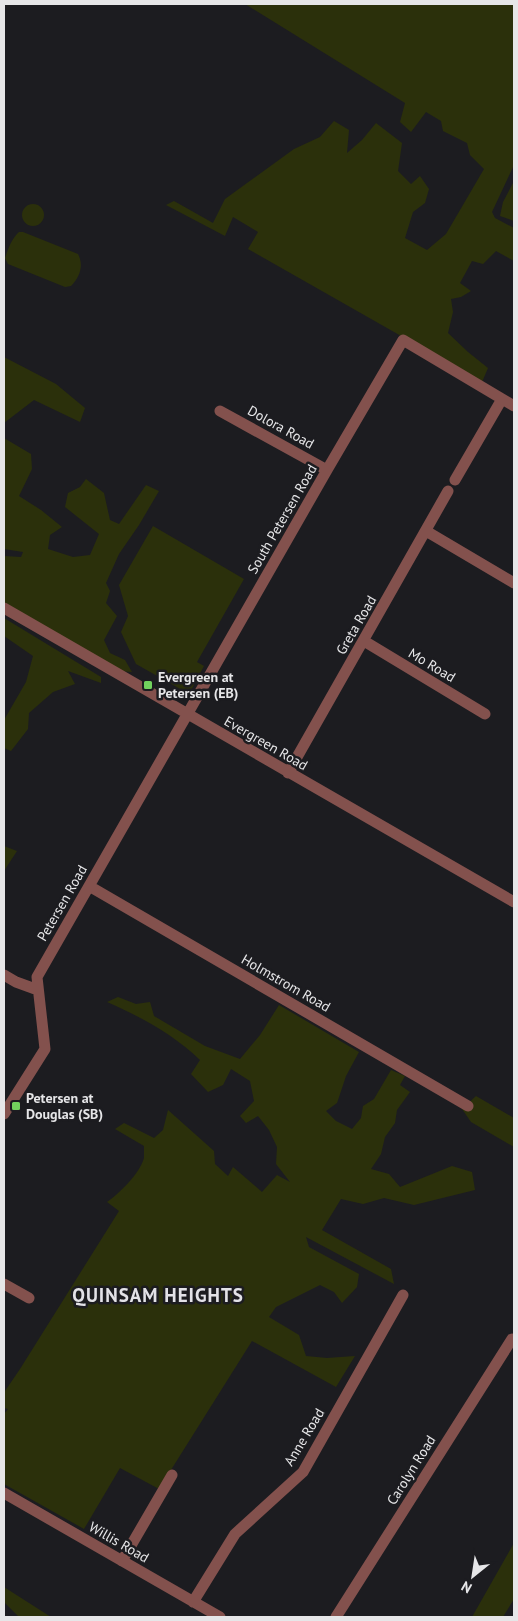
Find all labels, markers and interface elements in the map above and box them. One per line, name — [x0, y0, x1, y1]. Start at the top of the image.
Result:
street label: Dolora Road — [245, 401, 317, 453]
street label: South Petersen Road — [243, 461, 321, 577]
street label: Greta Road — [332, 592, 380, 658]
street label: Mo Road — [405, 644, 459, 686]
place label: Evergreen at Petersen (EB) — [158, 668, 238, 702]
marker: Evergreen at Petersen (EB) — [142, 679, 154, 691]
street label: Evergreen Road — [221, 712, 311, 774]
street label: Petersen Road — [33, 862, 91, 944]
street label: Holmstrom Road — [238, 950, 334, 1016]
place label: Petersen at Douglas (SB) — [26, 1089, 103, 1123]
marker: Petersen at Douglas (SB) — [10, 1100, 22, 1112]
district label: QUINSAM HEIGHTS — [72, 1283, 244, 1307]
street label: Anne Road — [280, 1405, 328, 1469]
street label: Carolyn Road — [383, 1432, 439, 1508]
street label: Willis Road — [86, 1518, 152, 1566]
north arrow — [448, 1551, 498, 1601]
text: N — [458, 1577, 475, 1597]

